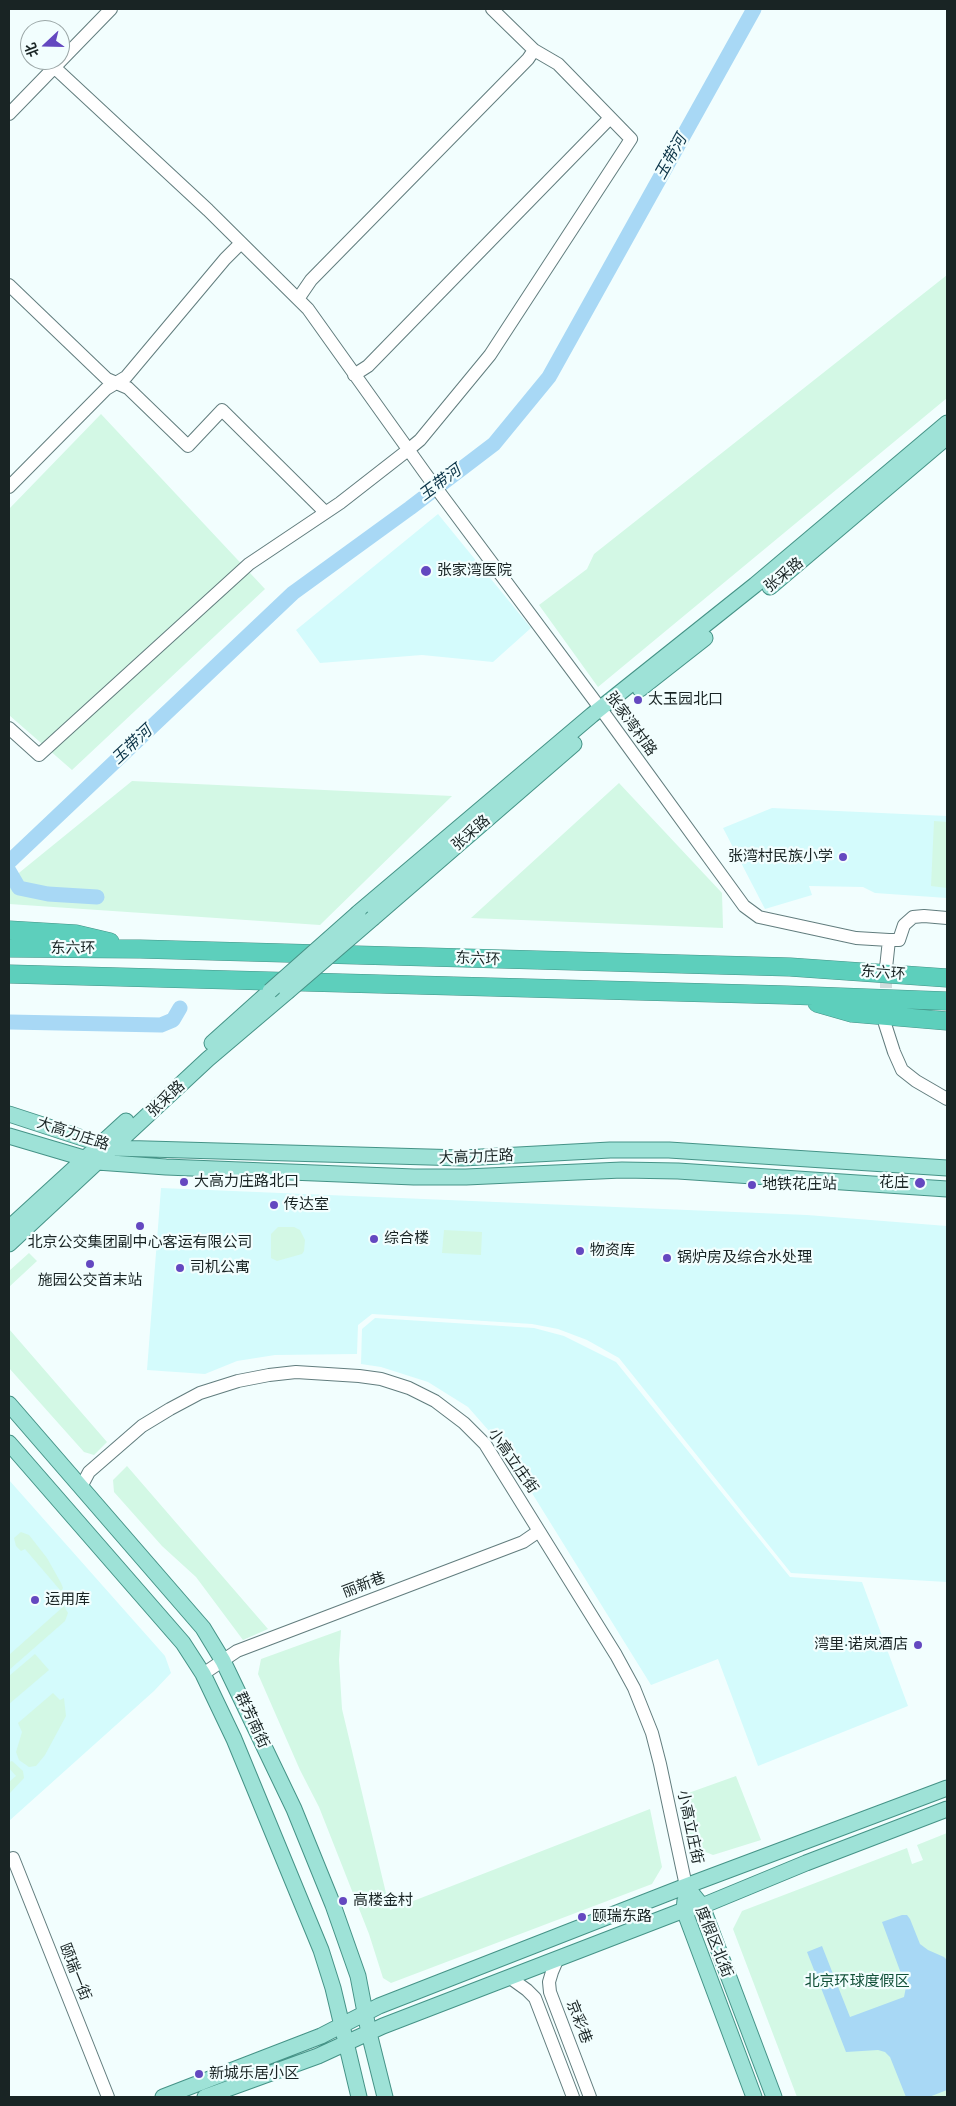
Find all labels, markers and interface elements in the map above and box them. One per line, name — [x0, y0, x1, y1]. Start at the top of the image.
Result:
north arrow — [20, 20, 70, 70]
text: 北 — [21, 40, 43, 60]
water label: 玉带河 — [651, 131, 691, 183]
water label: 玉带河 — [415, 461, 465, 505]
street label: 张采路 — [761, 554, 807, 596]
place label: 张家湾医院 — [437, 562, 512, 580]
marker: 张家湾医院 — [419, 564, 433, 578]
street label: 张家湾村路 — [602, 688, 660, 760]
place label: 太玉园北口 — [648, 691, 723, 709]
marker: 太玉园北口 — [632, 694, 644, 706]
water label: 玉带河 — [108, 722, 156, 768]
street label: 张采路 — [448, 811, 494, 855]
place label: 张湾村民族小学 — [728, 848, 833, 866]
marker: 张湾村民族小学 — [837, 851, 849, 863]
street label: 东六环 — [51, 940, 95, 958]
street label: 东六环 — [455, 949, 501, 969]
street label: 东六环 — [860, 962, 906, 984]
street label: 张采路 — [143, 1077, 189, 1121]
street label: 大高力庄路 — [35, 1114, 111, 1154]
street label: 大高力庄路 — [438, 1147, 514, 1167]
place label: 大高力庄路北口 — [194, 1173, 299, 1191]
place label: 花庄 — [879, 1174, 909, 1192]
marker: 大高力庄路北口 — [178, 1176, 190, 1188]
place label: 地铁花庄站 — [762, 1176, 837, 1194]
marker: 花庄 — [913, 1176, 927, 1190]
marker: 地铁花庄站 — [746, 1179, 758, 1191]
place label: 传达室 — [284, 1196, 329, 1214]
marker: 传达室 — [268, 1199, 280, 1211]
marker: 北京公交集团副中心客运有限公司 — [134, 1220, 146, 1232]
place label: 综合楼 — [384, 1230, 429, 1248]
marker: 综合楼 — [368, 1233, 380, 1245]
place label: 北京公交集团副中心客运有限公司 — [28, 1234, 252, 1252]
place label: 物资库 — [590, 1242, 635, 1260]
marker: 物资库 — [574, 1245, 586, 1257]
place label: 锅炉房及综合水处理 — [677, 1249, 812, 1267]
marker: 锅炉房及综合水处理 — [661, 1252, 673, 1264]
marker: 施园公交首末站 — [84, 1258, 96, 1270]
place label: 司机公寓 — [190, 1259, 250, 1277]
marker: 司机公寓 — [174, 1262, 186, 1274]
place label: 施园公交首末站 — [38, 1272, 142, 1290]
street label: 小高立庄街 — [484, 1425, 542, 1497]
street label: 丽新巷 — [340, 1569, 388, 1601]
place label: 运用库 — [45, 1591, 90, 1609]
marker: 运用库 — [29, 1594, 41, 1606]
place label: 湾里·诺岚酒店 — [814, 1636, 908, 1654]
marker: 湾里·诺岚酒店 — [912, 1639, 924, 1651]
street label: 群芳南街 — [231, 1689, 273, 1751]
street label: 小高立庄街 — [673, 1788, 707, 1866]
place label: 高楼金村 — [353, 1892, 413, 1910]
marker: 高楼金村 — [337, 1895, 349, 1907]
street label: 度假区北街 — [692, 1904, 736, 1980]
place label: 颐瑞东路 — [592, 1908, 652, 1926]
marker: 颐瑞东路 — [576, 1911, 588, 1923]
street label: 颐瑞一街 — [55, 1941, 95, 2003]
park label: 北京环球度假区 — [805, 1973, 909, 1991]
street label: 京彩巷 — [563, 1998, 595, 2046]
place label: 新城乐居小区 — [209, 2065, 299, 2083]
marker: 新城乐居小区 — [193, 2068, 205, 2080]

